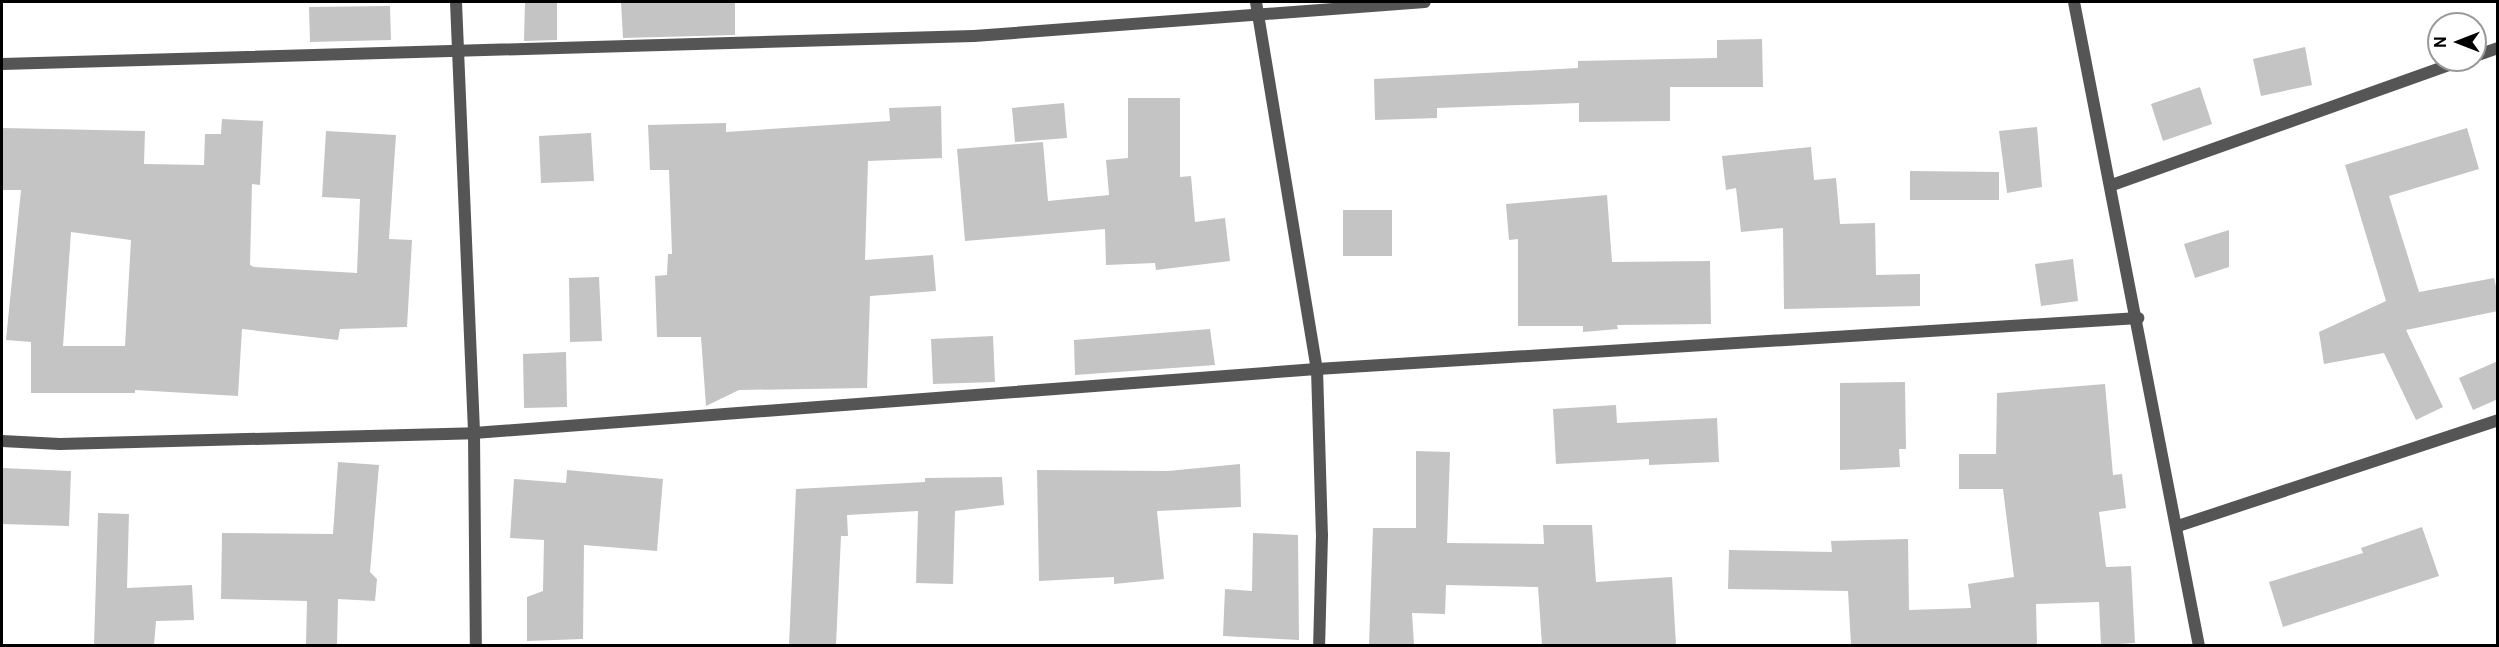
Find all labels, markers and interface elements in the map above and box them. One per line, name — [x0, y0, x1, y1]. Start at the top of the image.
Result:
north arrow — [2427, 12, 2487, 72]
text: N — [2431, 36, 2450, 48]

